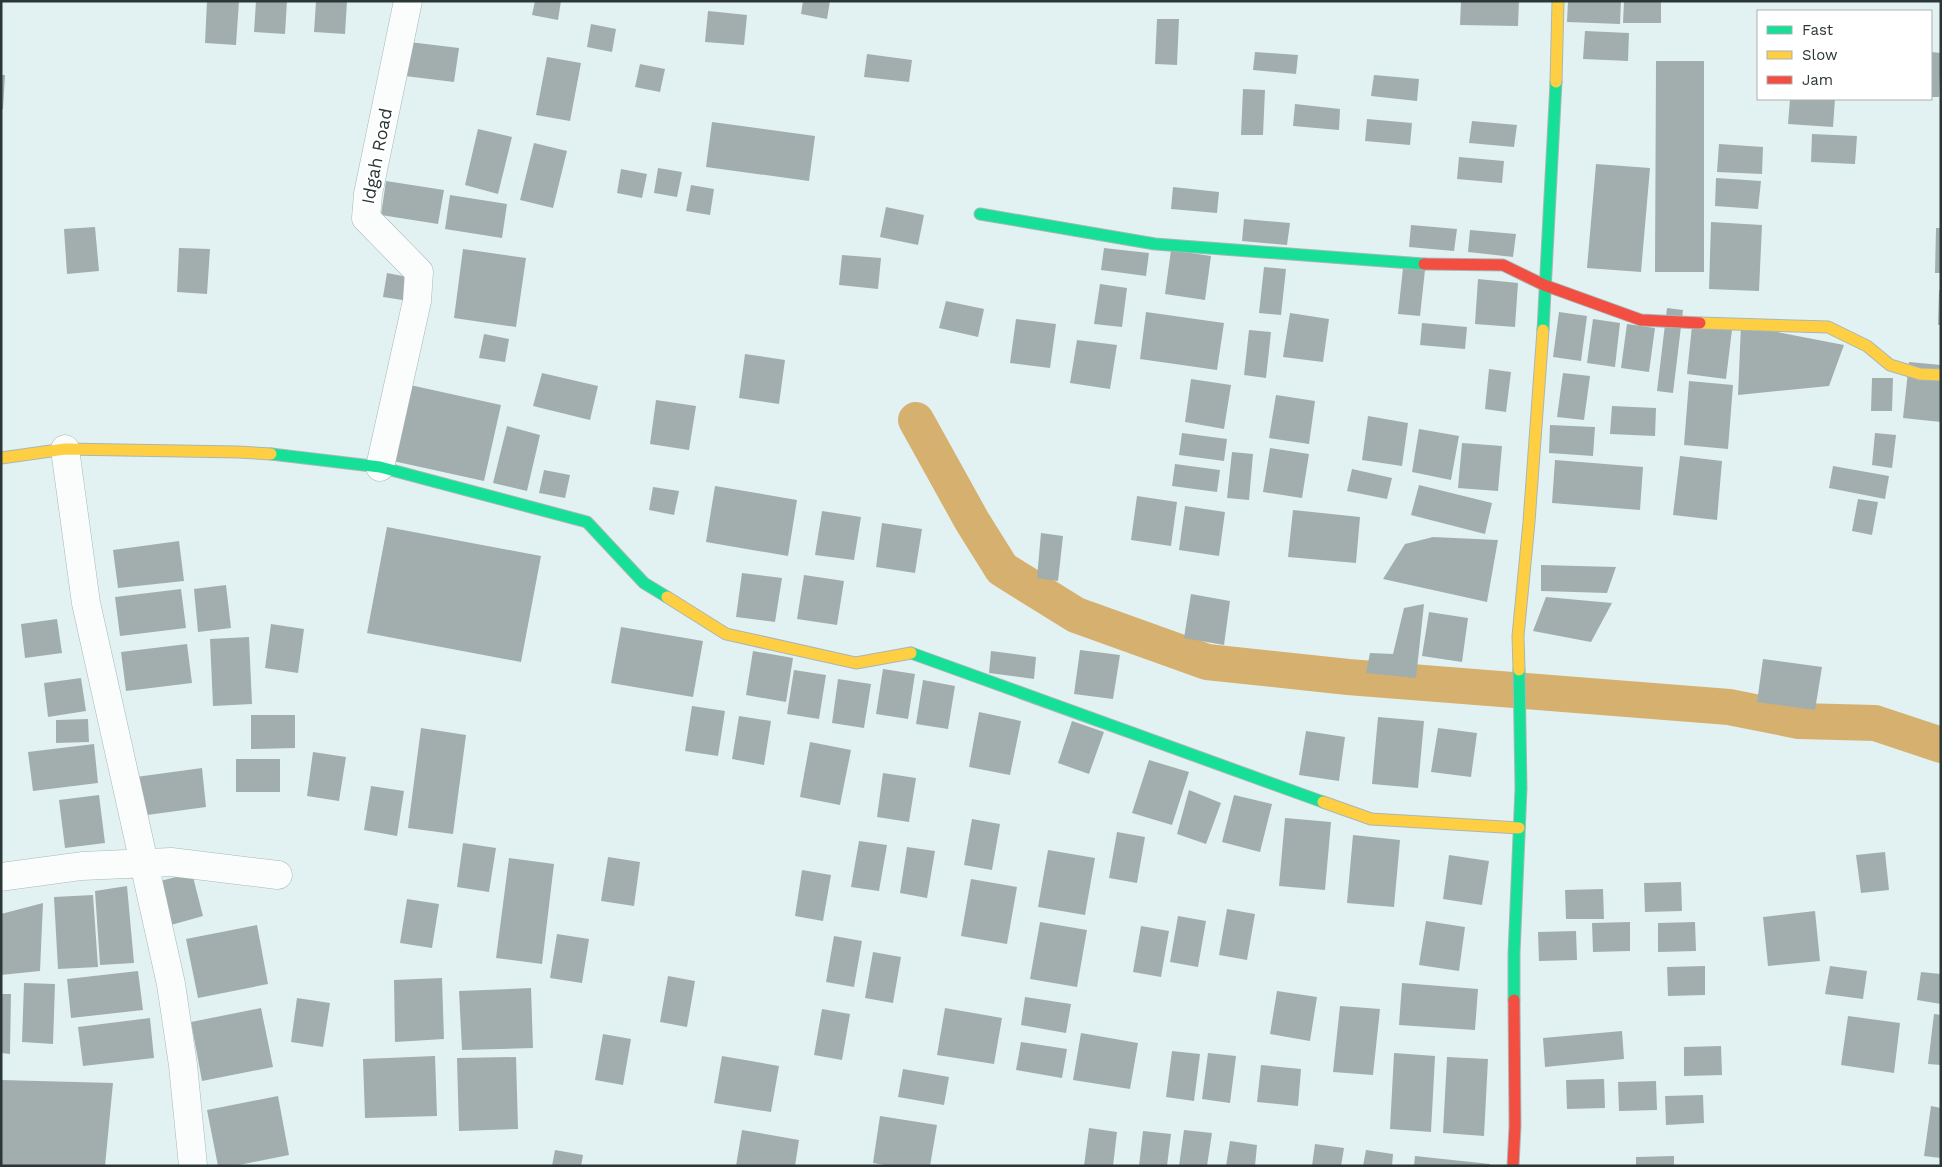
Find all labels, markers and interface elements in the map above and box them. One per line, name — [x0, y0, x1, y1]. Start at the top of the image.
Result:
legend — [1757, 10, 1932, 100]
text: Fast — [1802, 21, 1834, 39]
text: Slow — [1802, 46, 1838, 64]
text: Jam — [1802, 71, 1833, 89]
street label: Idgah Road — [357, 106, 396, 206]

